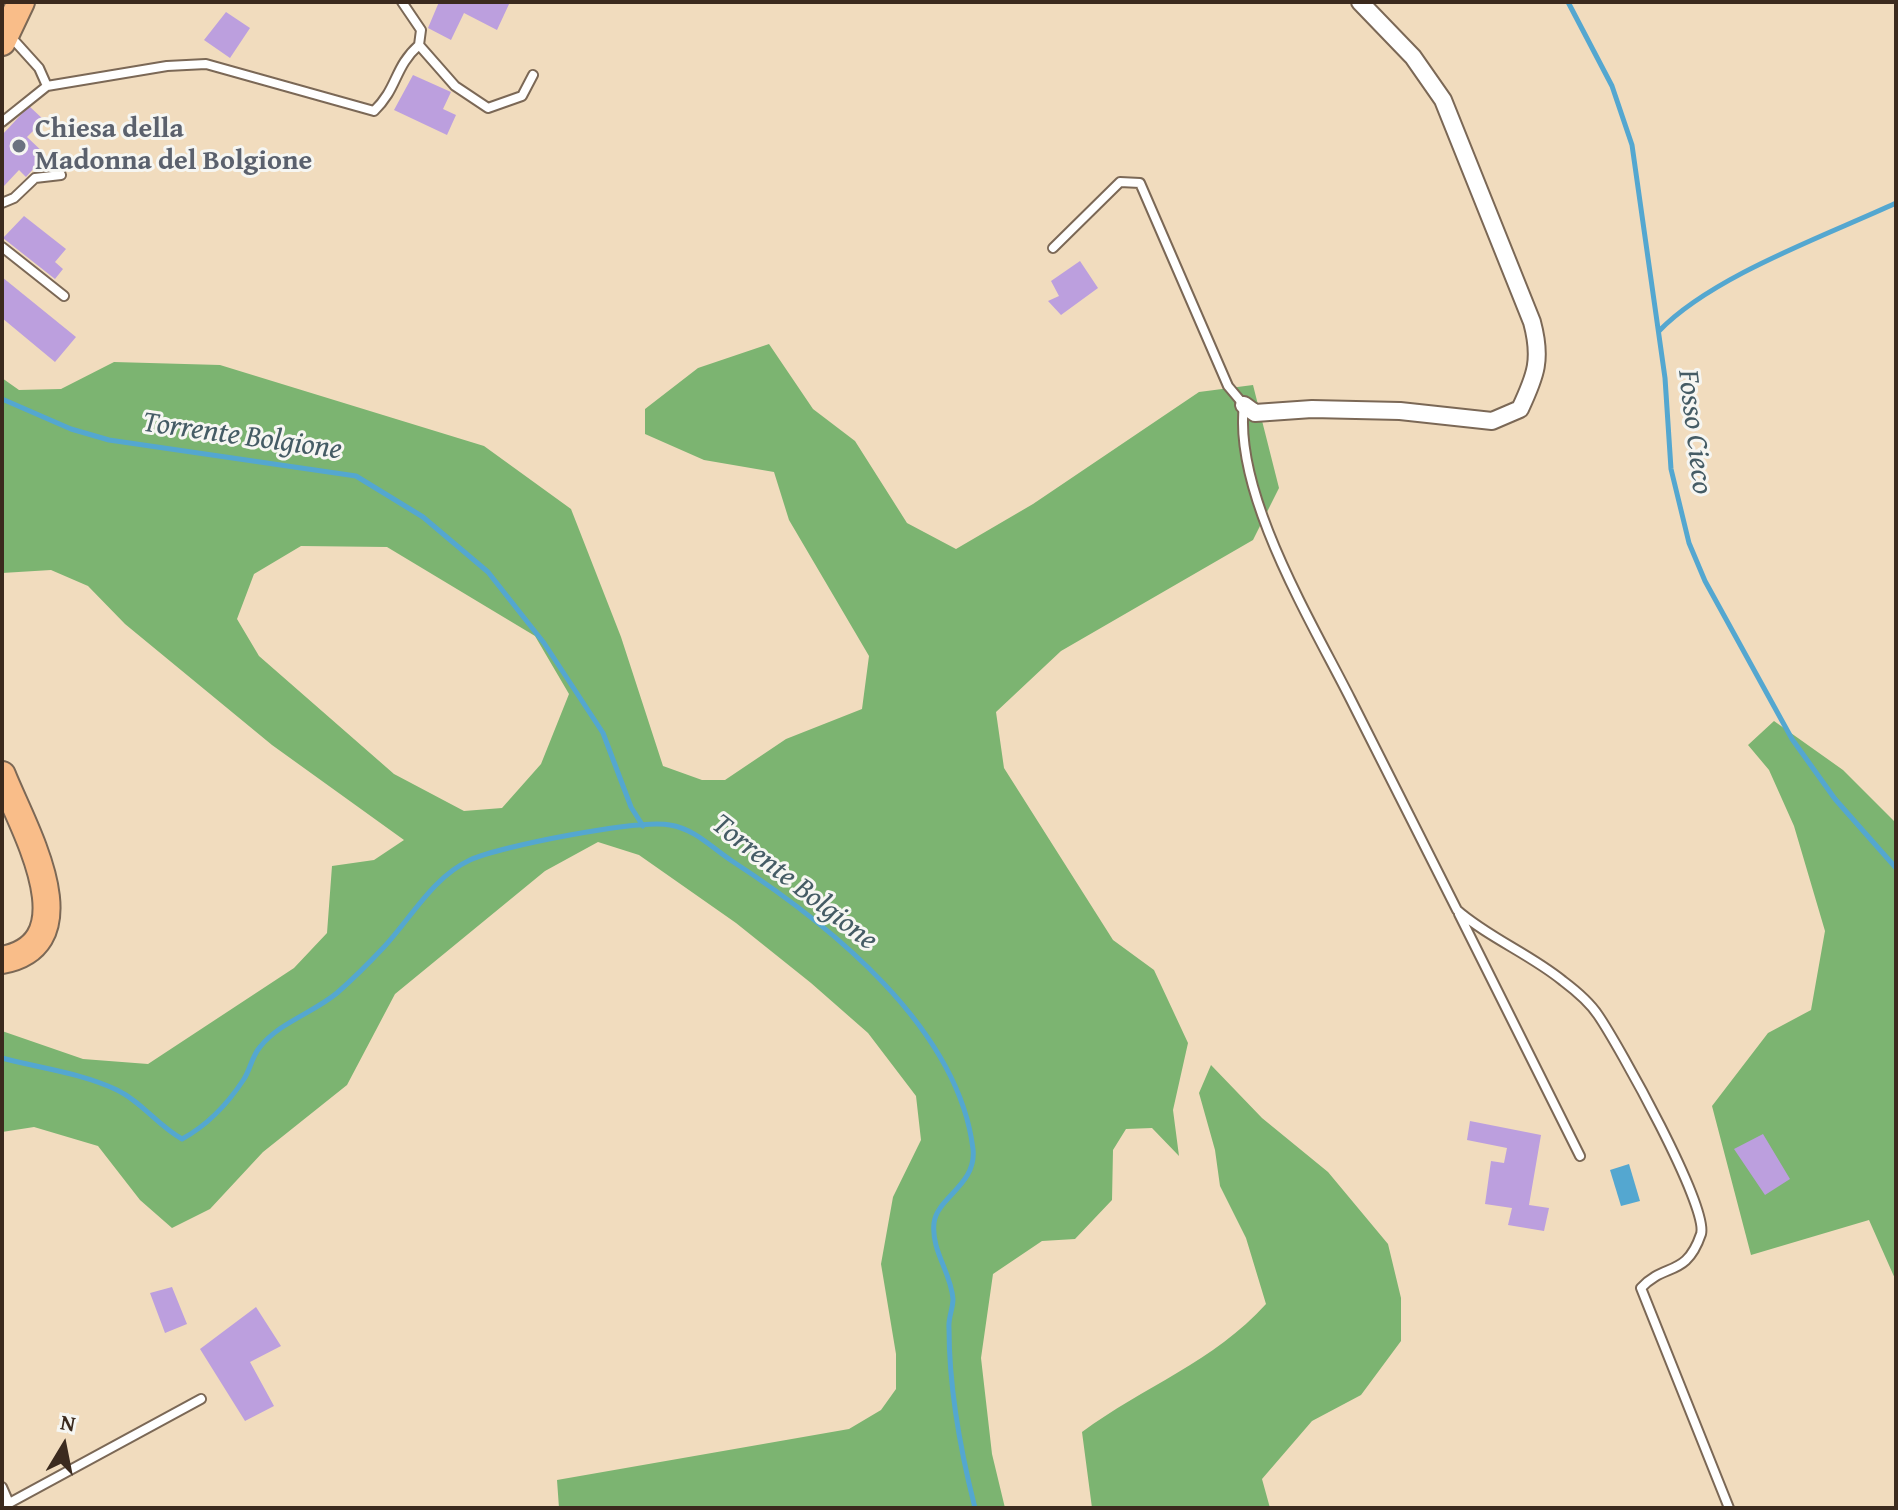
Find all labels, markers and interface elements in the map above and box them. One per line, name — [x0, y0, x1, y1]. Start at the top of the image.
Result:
place label: Chiesa della Madonna del Bolgione — [35, 113, 312, 179]
marker: Chiesa della Madonna del Bolgione — [10, 137, 28, 155]
water label: Fosso Cieco — [1669, 368, 1719, 496]
water label: Torrente Bolgione — [140, 405, 344, 469]
water label: Torrente Bolgione — [704, 807, 884, 959]
text: N — [58, 1405, 78, 1439]
north arrow — [24, 1406, 104, 1486]

